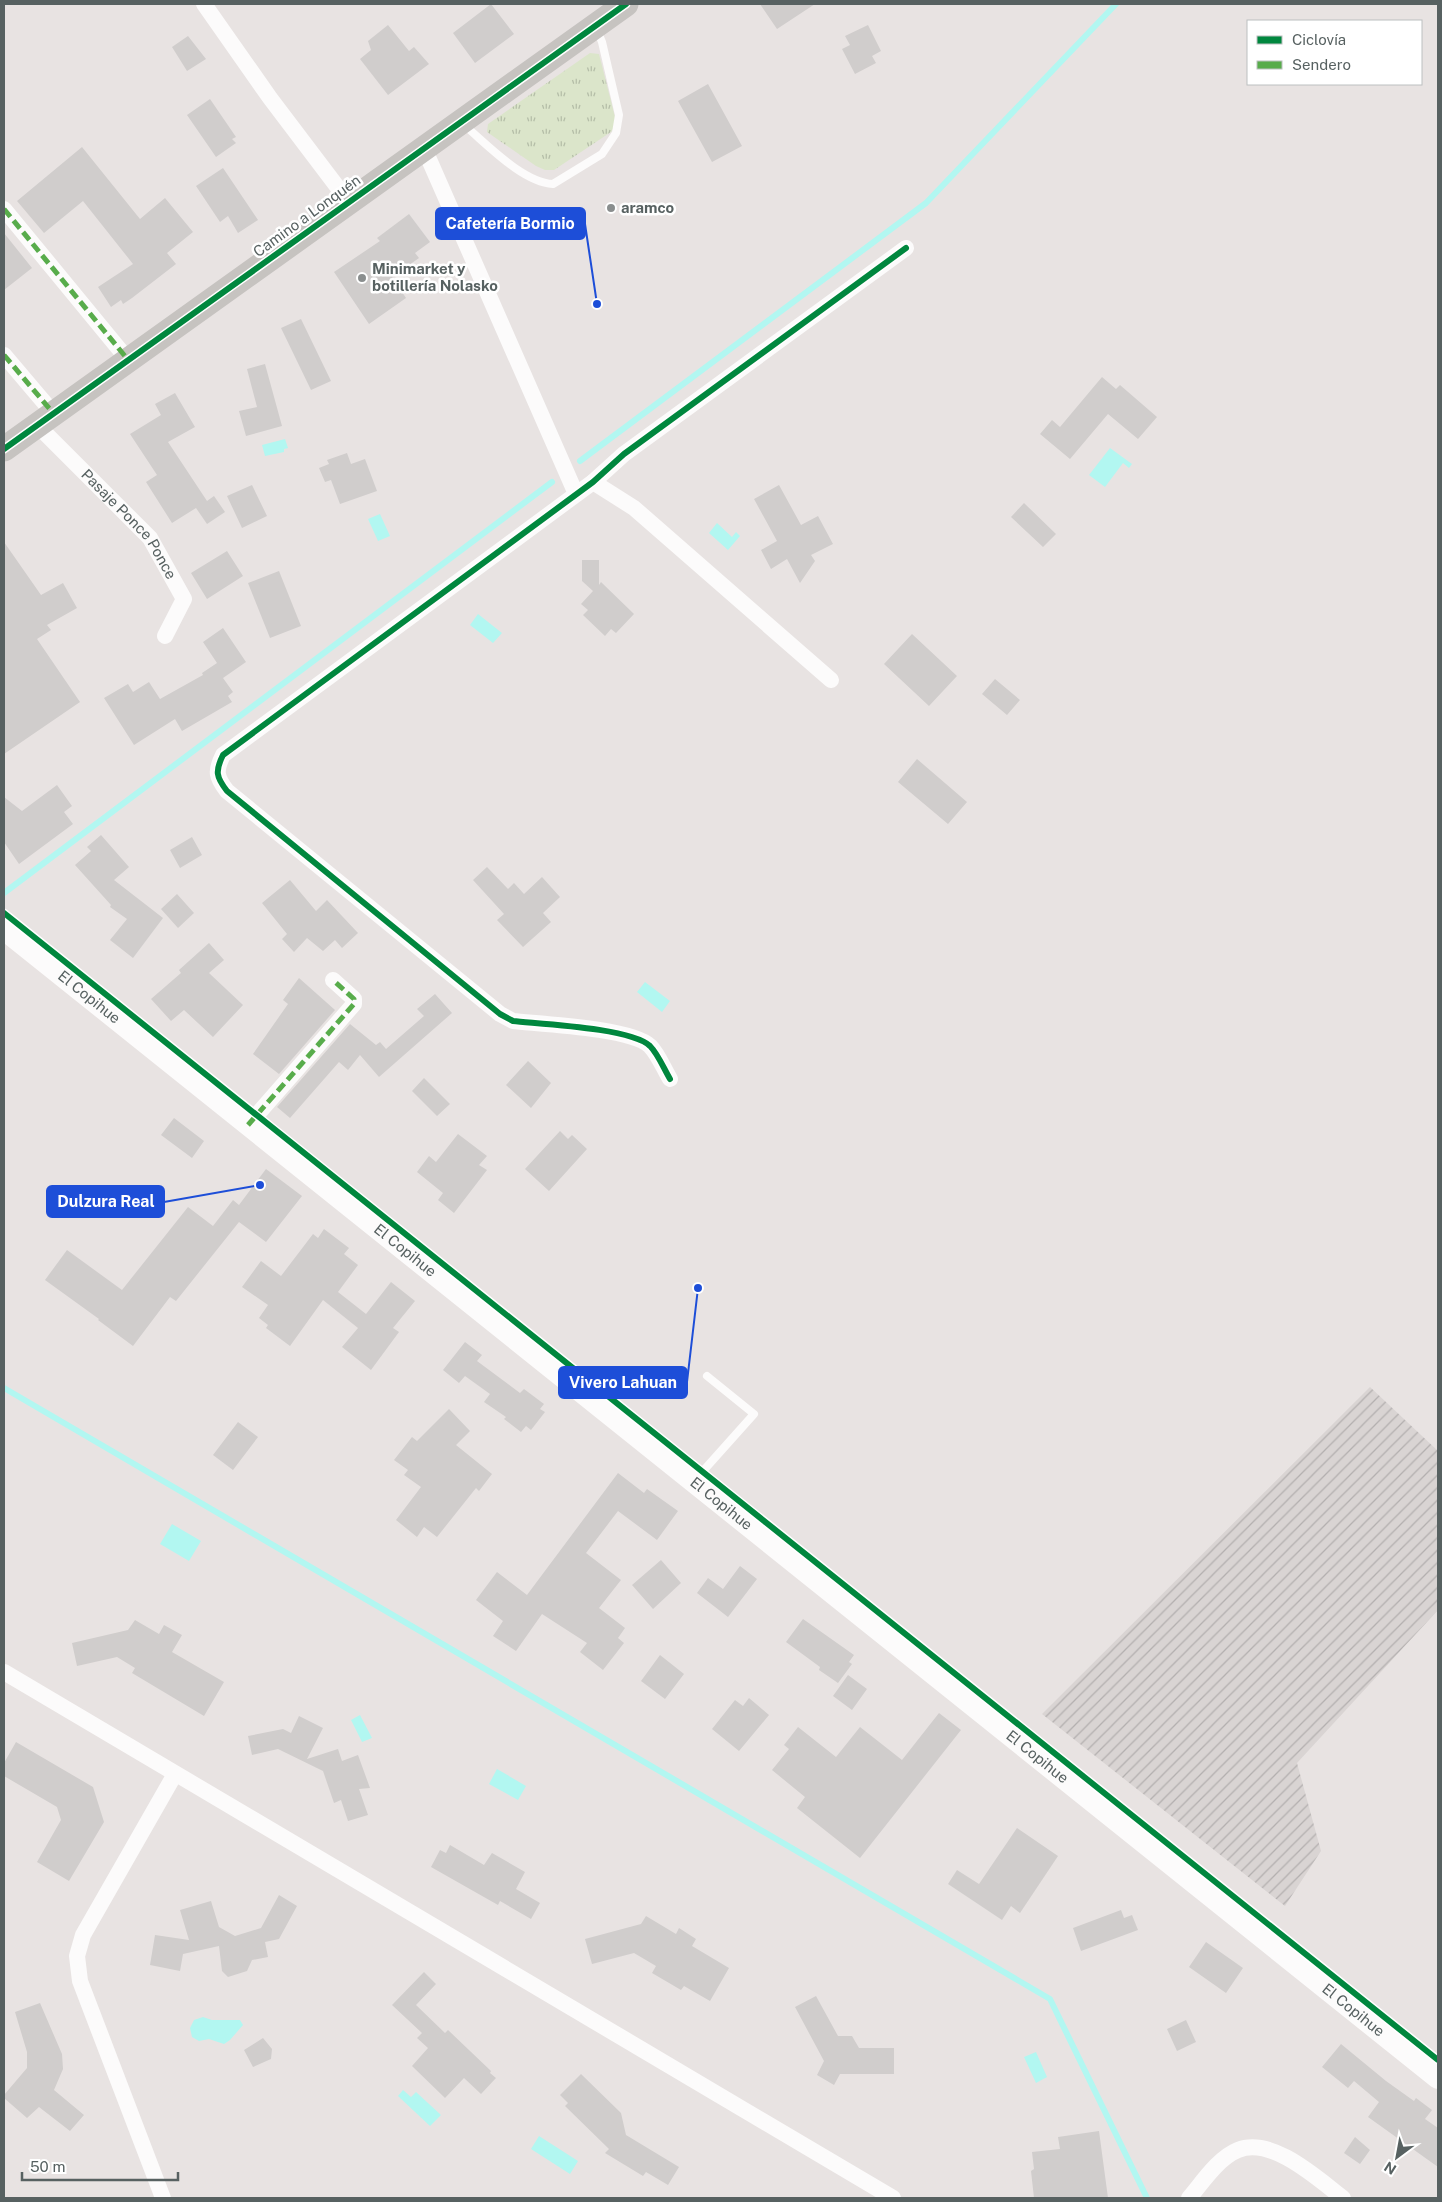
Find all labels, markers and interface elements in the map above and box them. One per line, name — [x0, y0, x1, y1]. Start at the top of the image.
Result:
legend — [1247, 20, 1422, 85]
text: Ciclovía — [1292, 31, 1346, 48]
text: Sendero — [1292, 56, 1351, 73]
street label: Camino a Lonquén — [250, 171, 364, 260]
place label: aramco — [621, 199, 675, 216]
marker: aramco — [605, 202, 617, 214]
callout: Cafetería Bormio — [436, 208, 585, 239]
text: Cafetería Bormio — [445, 214, 575, 233]
place label: Minimarket y botillería Nolasko — [372, 260, 498, 294]
marker: Minimarket y botillería Nolasko — [356, 272, 368, 284]
street label: Pasaje Ponce Ponce — [78, 465, 180, 582]
street label: El Copihue — [55, 967, 124, 1027]
callout: Dulzura Real — [47, 1186, 164, 1217]
text: Dulzura Real — [57, 1192, 155, 1211]
street label: El Copihue — [371, 1220, 440, 1280]
callout: Vivero Lahuan — [559, 1367, 687, 1398]
text: Vivero Lahuan — [569, 1373, 677, 1392]
street label: El Copihue — [687, 1473, 756, 1533]
street label: El Copihue — [1003, 1726, 1072, 1787]
street label: El Copihue — [1319, 1980, 1388, 2040]
north arrow — [1372, 2132, 1422, 2182]
scale bar — [22, 2150, 179, 2182]
text: 50 m — [30, 2158, 65, 2175]
text: N — [1381, 2158, 1399, 2178]

